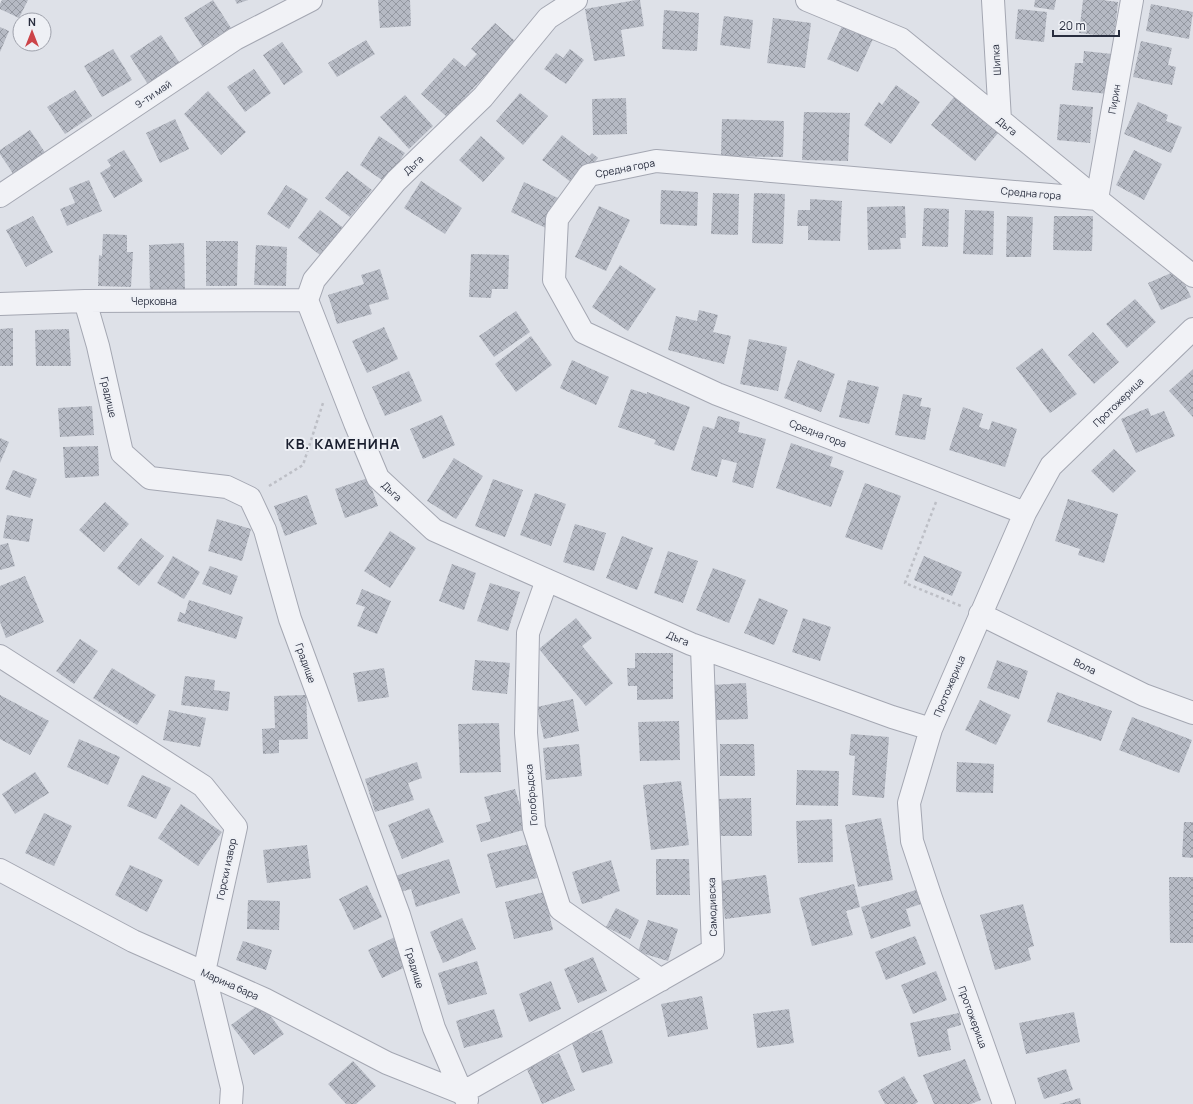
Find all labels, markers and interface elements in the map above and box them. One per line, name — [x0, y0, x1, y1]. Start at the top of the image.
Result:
north arrow — [12, 12, 52, 52]
scale bar — [1053, 12, 1119, 38]
text: N — [28, 14, 36, 29]
text: 20 m — [1059, 17, 1086, 34]
street label: Шипка — [988, 44, 1004, 76]
street label: 9-ти май — [132, 77, 174, 111]
street label: Пирин — [1104, 83, 1124, 115]
street label: Дъга — [994, 113, 1020, 139]
street label: Дъга — [400, 152, 426, 178]
street label: Средна гора — [594, 155, 656, 181]
street label: Средна гора — [1000, 183, 1062, 203]
street label: Черковна — [131, 294, 177, 308]
street label: Протожерица — [1090, 374, 1146, 430]
street label: Градище — [98, 375, 121, 419]
street label: Средна гора — [787, 416, 849, 450]
district label: КВ. КАМЕНИНА — [286, 434, 400, 453]
street label: Дъга — [379, 478, 405, 504]
street label: Дъга — [665, 627, 691, 649]
street label: Градище — [292, 641, 320, 685]
street label: Протожерица — [930, 653, 968, 719]
street label: Вола — [1071, 655, 1099, 677]
street label: Голобръдска — [521, 764, 541, 826]
street label: Горски извор — [213, 837, 239, 901]
street label: Самодивска — [704, 877, 720, 937]
street label: Градище — [402, 946, 428, 990]
street label: Марина бара — [199, 965, 261, 1003]
street label: Протожерица — [955, 984, 991, 1050]

